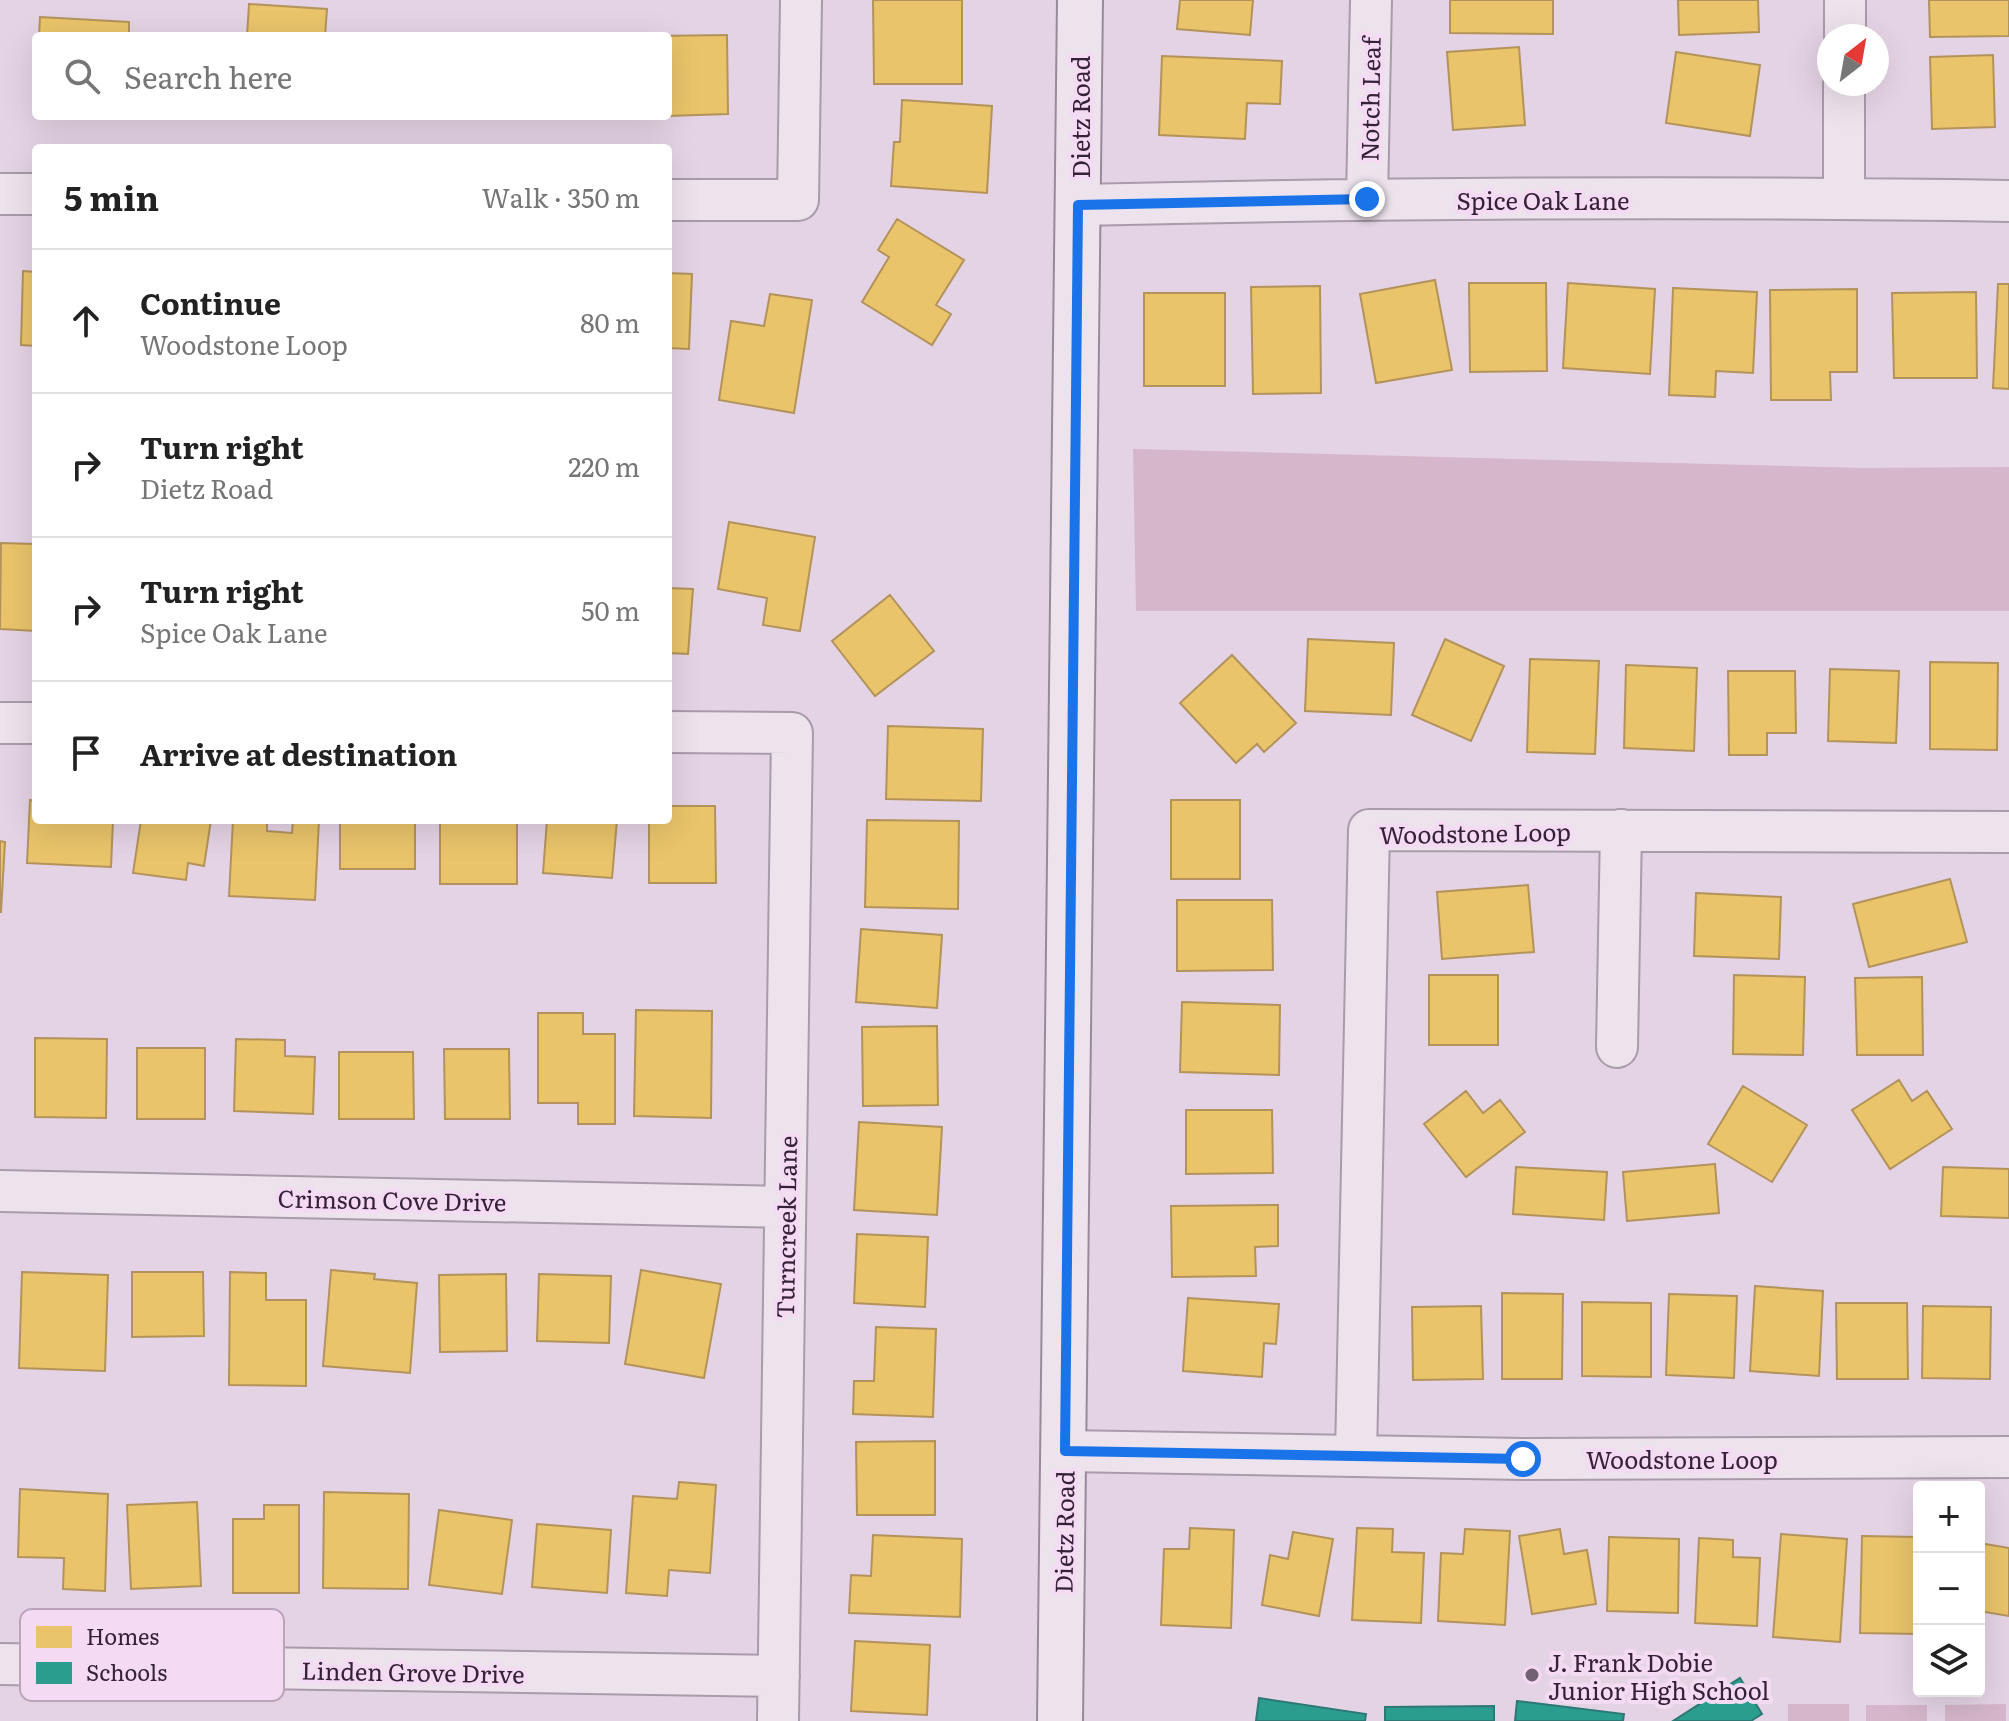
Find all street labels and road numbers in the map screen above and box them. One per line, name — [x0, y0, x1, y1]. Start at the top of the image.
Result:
street label: Notch Leaf — [1350, 35, 1388, 162]
street label: Dietz Road — [1062, 55, 1097, 178]
street label: Spice Oak Lane — [1456, 182, 1630, 217]
street label: Woodstone Loop — [1379, 813, 1571, 851]
street label: Turncreek Lane — [766, 1135, 804, 1319]
street label: Crimson Cove Drive — [277, 1180, 507, 1218]
street label: Woodstone Loop — [1586, 1441, 1778, 1476]
street label: Dietz Road — [1044, 1470, 1082, 1594]
street label: Linden Grove Drive — [301, 1652, 525, 1690]

